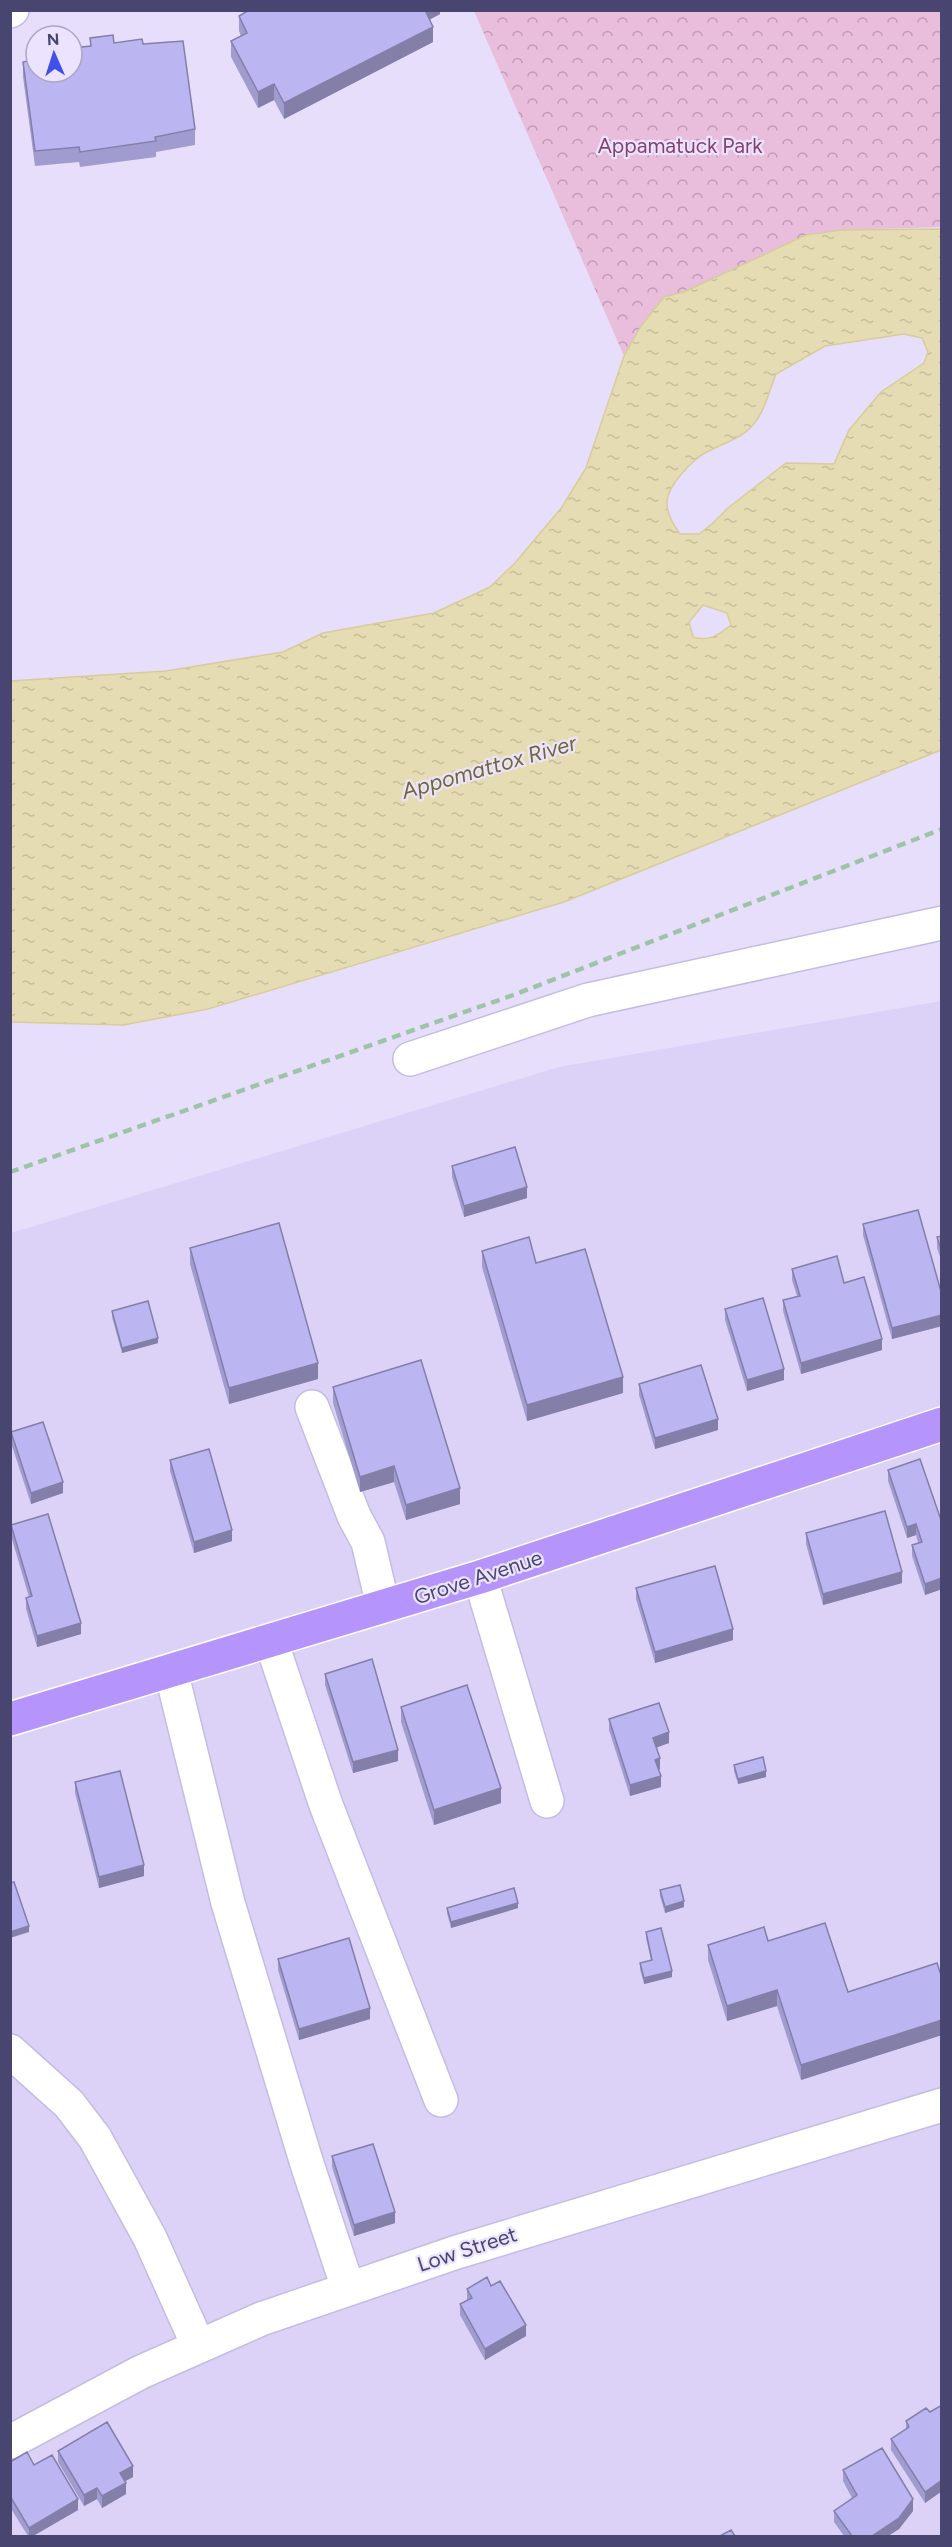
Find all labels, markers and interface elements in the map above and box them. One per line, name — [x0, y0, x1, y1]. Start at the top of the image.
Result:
north arrow — [24, 24, 84, 84]
text: N — [47, 30, 60, 49]
park label: Appamatuck Park — [598, 133, 763, 158]
water label: Appomattox River — [398, 729, 581, 805]
street label: Grove Avenue — [411, 1545, 545, 1609]
street label: Low Street — [414, 2221, 520, 2277]

